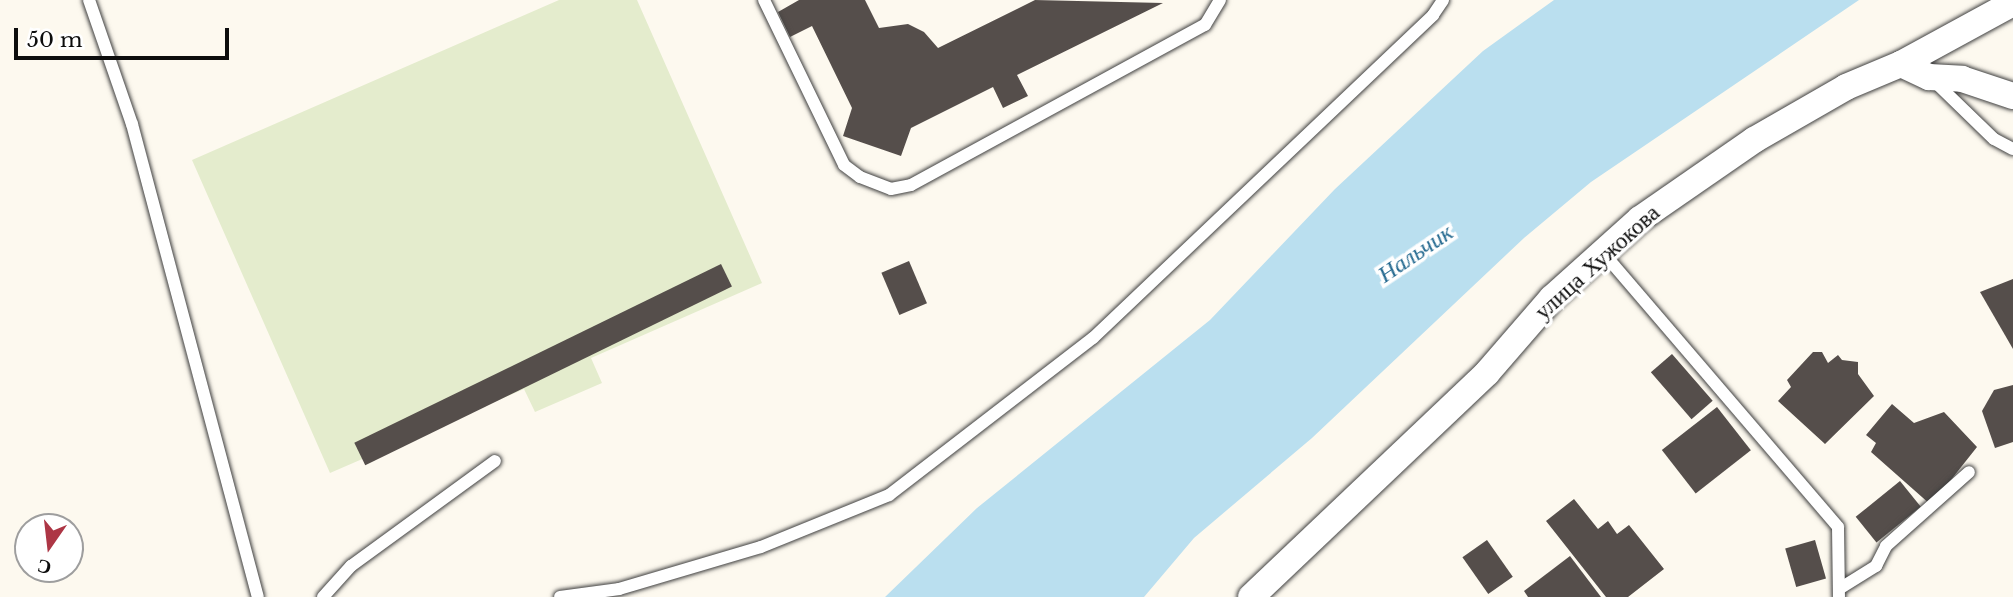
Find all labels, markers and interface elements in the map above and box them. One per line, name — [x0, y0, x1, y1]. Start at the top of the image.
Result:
scale bar — [18, 14, 233, 58]
text: 50 m — [27, 27, 82, 53]
street label: улица Хужокова — [1529, 199, 1665, 325]
water label: Нальчик — [1372, 217, 1458, 289]
north arrow — [14, 513, 84, 583]
text: С — [35, 554, 54, 580]

